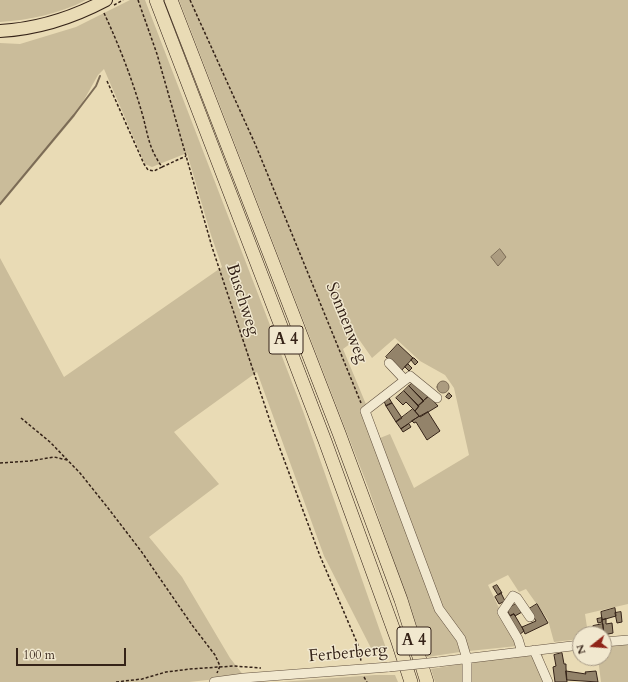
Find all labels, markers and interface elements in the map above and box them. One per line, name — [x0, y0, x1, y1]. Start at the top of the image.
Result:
street label: Buschweg — [221, 261, 263, 339]
street label: Sonnenweg — [321, 280, 371, 366]
road number: A 4 — [269, 326, 303, 354]
north arrow — [572, 626, 612, 666]
road number: A 4 — [397, 627, 431, 655]
scale bar — [18, 640, 128, 666]
street label: Ferberberg — [308, 640, 388, 668]
text: N — [572, 643, 590, 656]
text: 100 m — [23, 647, 55, 663]

